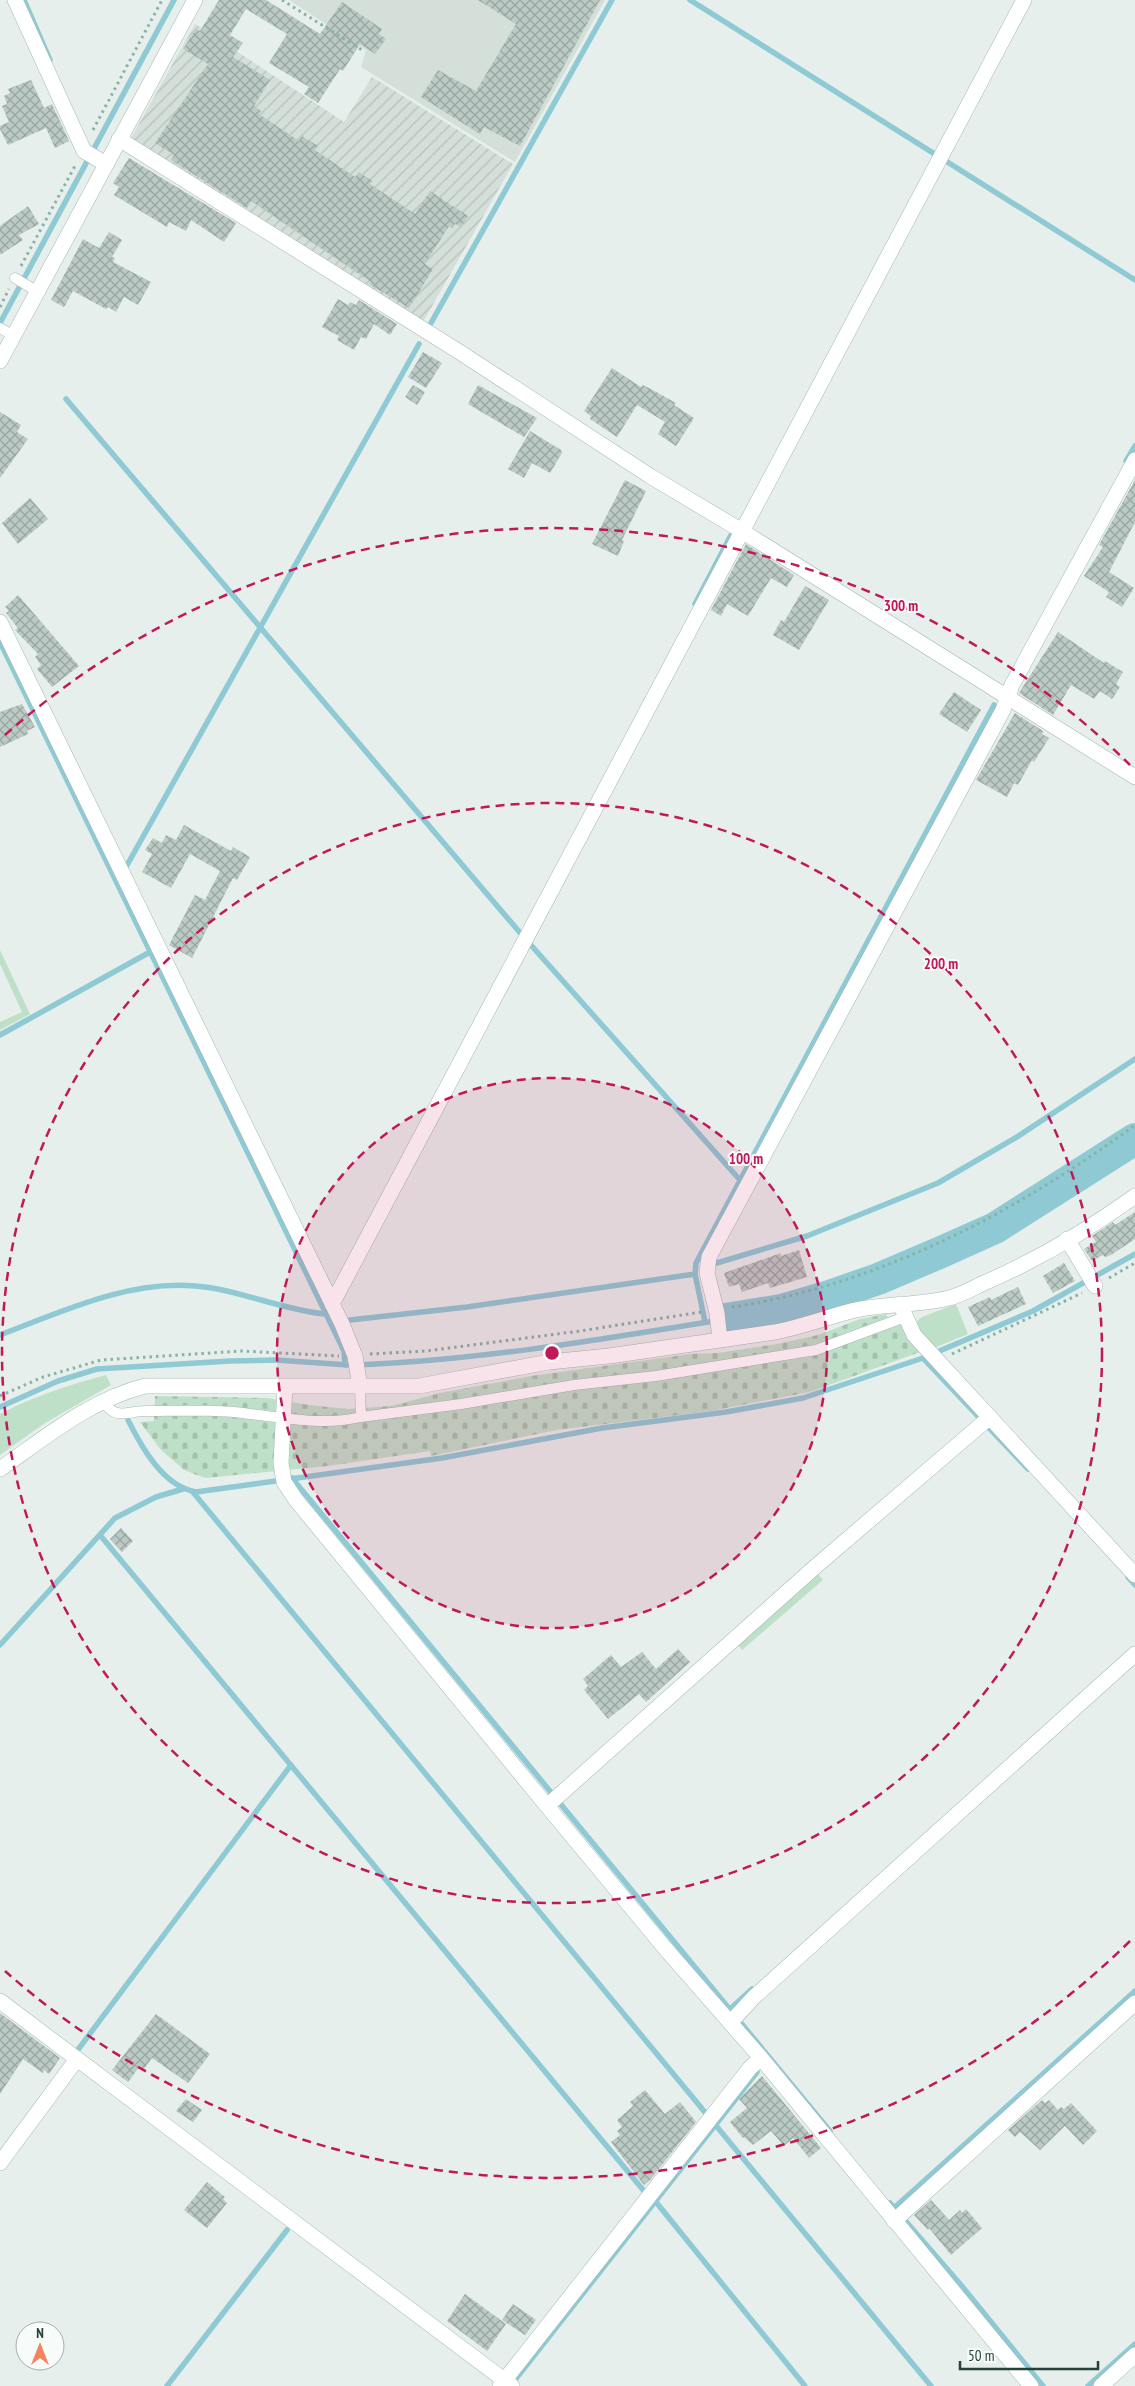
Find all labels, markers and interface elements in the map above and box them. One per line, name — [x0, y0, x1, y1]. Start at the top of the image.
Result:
text: 300 m — [884, 596, 918, 615]
text: 200 m — [924, 954, 958, 973]
text: 100 m — [729, 1149, 763, 1168]
centre of rings — [543, 1344, 561, 1362]
north arrow — [15, 2321, 65, 2371]
text: N — [36, 2324, 44, 2342]
scale bar — [960, 2338, 1098, 2370]
text: 50 m — [968, 2346, 994, 2365]

